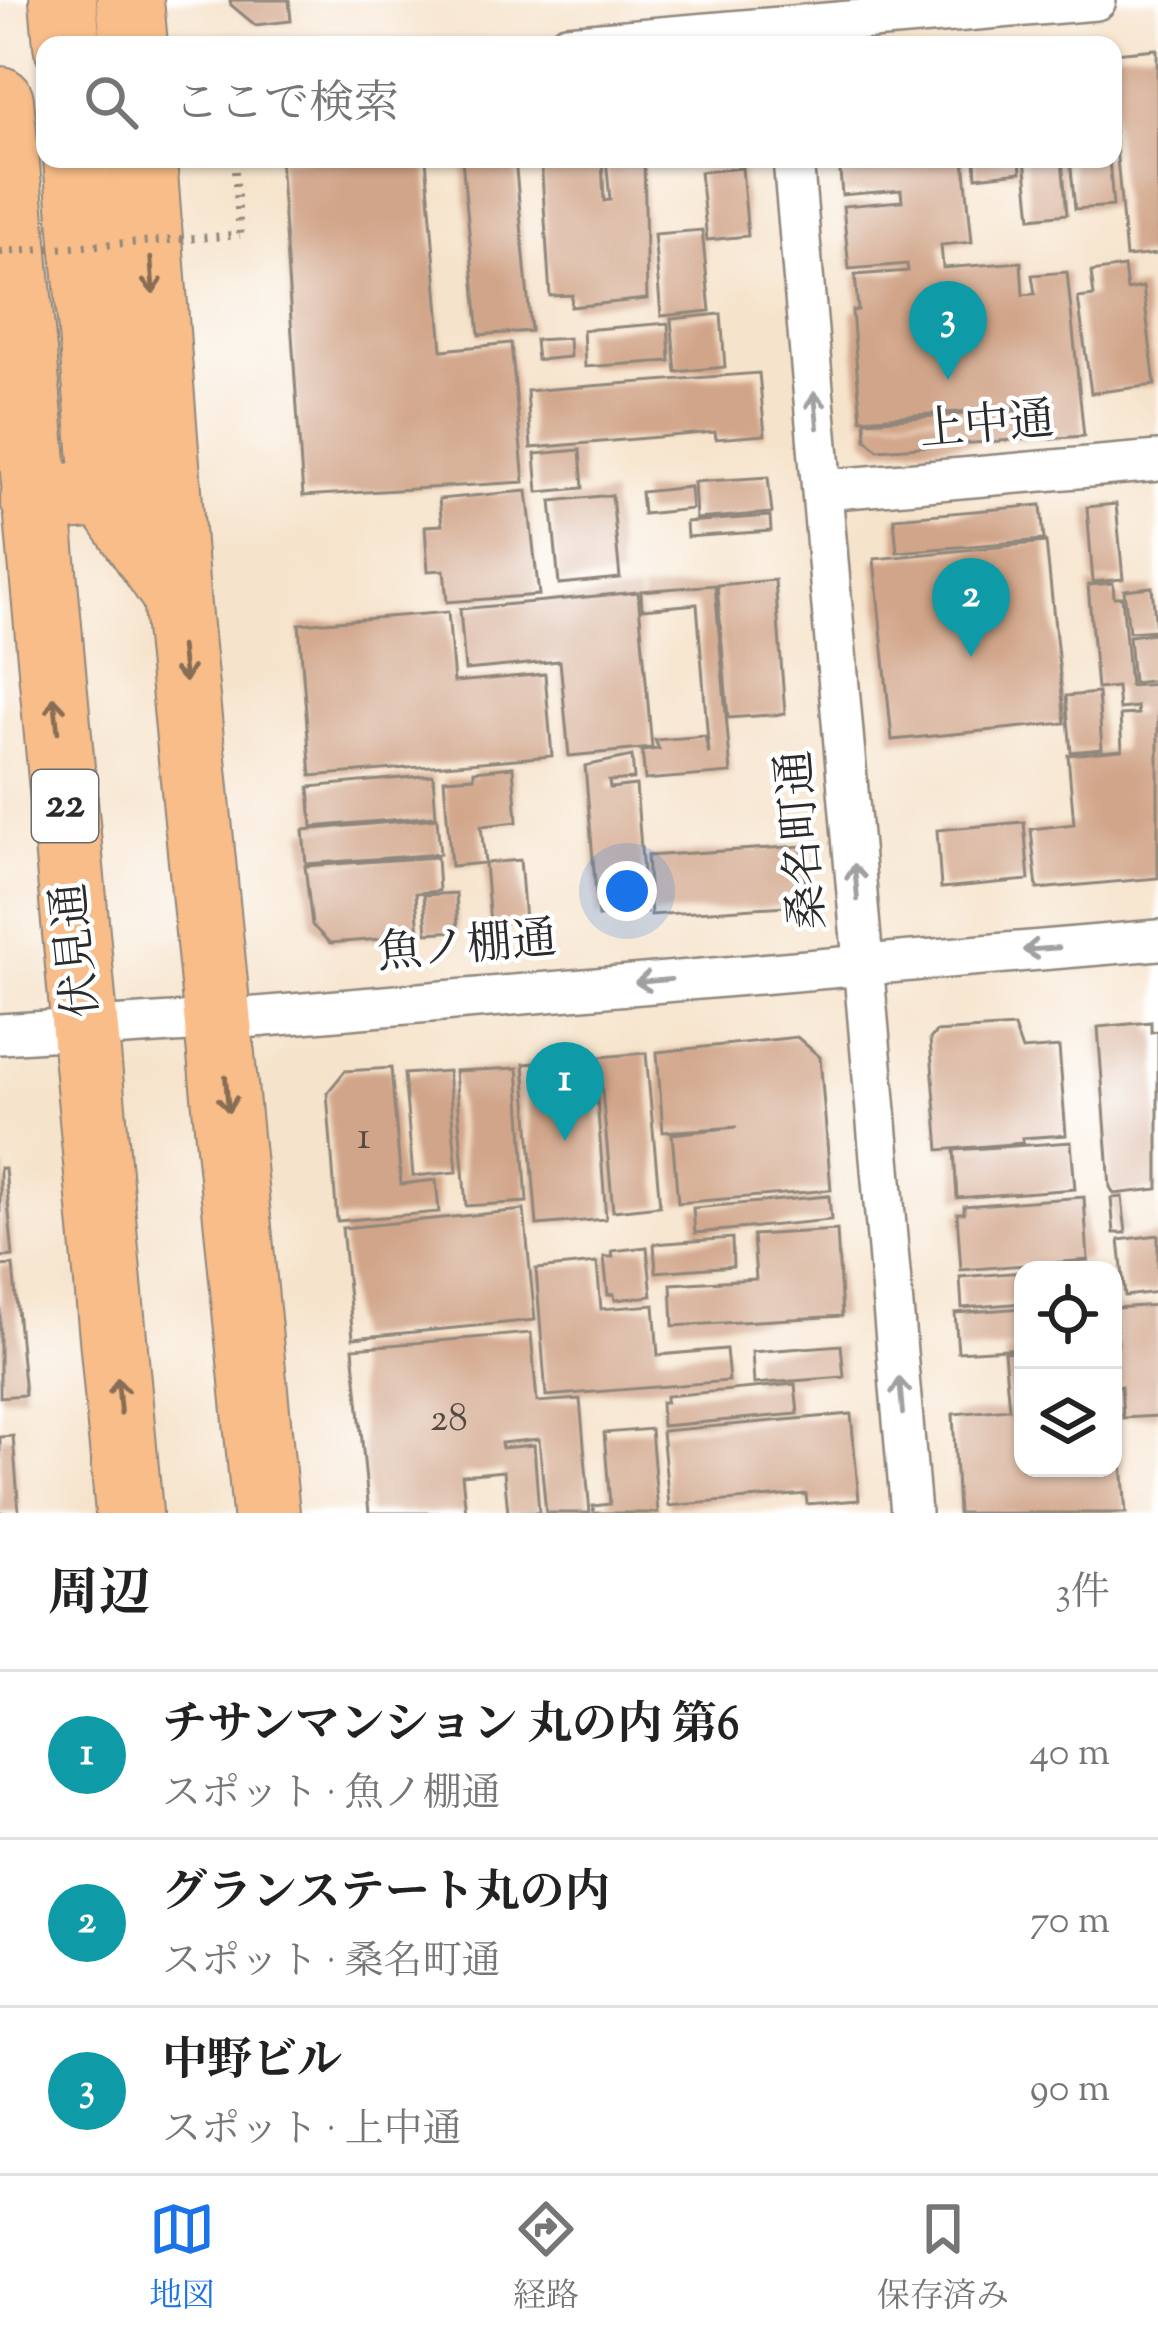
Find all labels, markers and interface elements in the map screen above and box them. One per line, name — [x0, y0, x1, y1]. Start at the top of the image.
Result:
search box — [36, 36, 1122, 168]
icon: search — [78, 69, 144, 135]
text: ここで検索 — [174, 74, 399, 139]
one-way arrow — [141, 256, 164, 295]
pin: 3 — [909, 281, 987, 380]
street label: 上中通 — [917, 390, 1057, 466]
one-way arrow — [804, 391, 827, 430]
pin: 2 — [932, 558, 1010, 657]
one-way arrow — [173, 644, 195, 683]
one-way arrow — [44, 696, 67, 735]
street label: 桑名町通 — [765, 748, 845, 932]
road number: 22 — [32, 770, 98, 842]
your location — [597, 861, 657, 921]
one-way arrow — [845, 863, 868, 902]
street label: 伏見通 — [40, 879, 118, 1021]
street label: 魚ノ棚通 — [375, 909, 559, 989]
one-way arrow — [1022, 937, 1061, 960]
one-way arrow — [634, 970, 673, 993]
pin: 1 — [526, 1042, 604, 1141]
one-way arrow — [216, 1074, 239, 1113]
house number: 1 — [357, 1111, 371, 1167]
map controls — [1014, 1261, 1122, 1477]
button: locate — [1014, 1261, 1122, 1369]
button: layers — [1014, 1369, 1122, 1477]
one-way arrow — [107, 1378, 130, 1417]
one-way arrow — [889, 1378, 912, 1417]
house number: 28 — [430, 1393, 468, 1449]
text: 周辺 — [48, 1560, 150, 1633]
text: 3件 — [1055, 1567, 1110, 1623]
text: チサンマンション 丸の内 第6 — [162, 1695, 739, 1760]
text: 1 — [80, 1727, 94, 1783]
text: 40 m — [1030, 1727, 1110, 1783]
text: スポット · 魚ノ棚通 — [162, 1768, 500, 1824]
text: グランステート丸の内 — [162, 1863, 610, 1928]
text: 2 — [78, 1895, 96, 1951]
text: 70 m — [1030, 1895, 1110, 1951]
text: スポット · 桑名町通 — [162, 1936, 500, 1992]
text: 中野ビル — [162, 2031, 342, 2096]
text: 3 — [79, 2063, 95, 2119]
text: 90 m — [1030, 2063, 1110, 2119]
text: スポット · 上中通 — [162, 2104, 461, 2160]
tab: 地図 — [149, 2196, 215, 2322]
tab: 経路 — [513, 2196, 579, 2322]
tab: 保存済み — [877, 2196, 1009, 2322]

